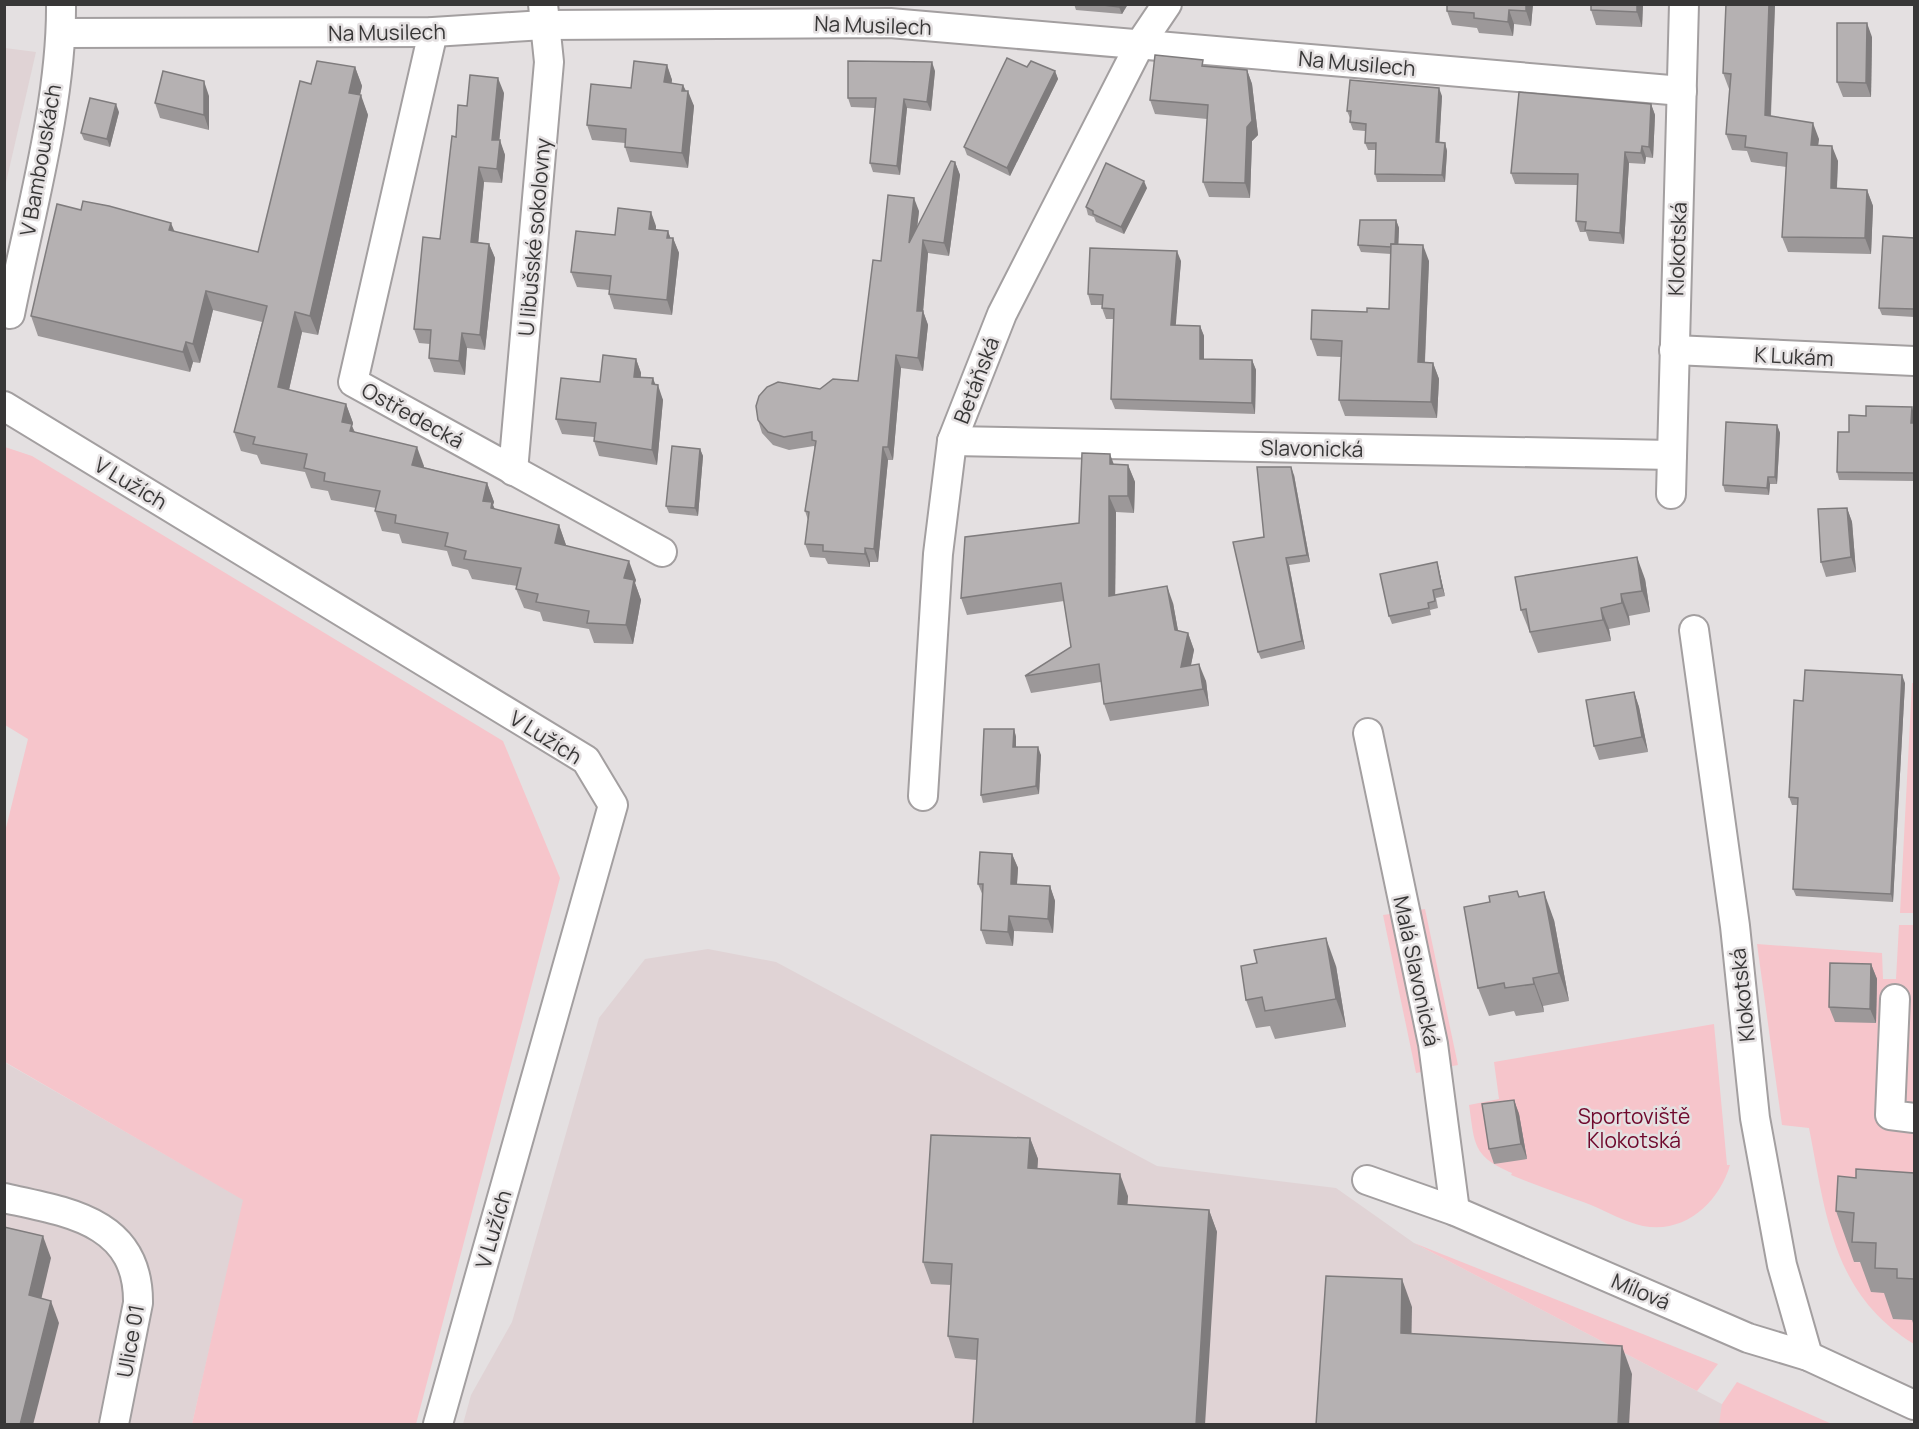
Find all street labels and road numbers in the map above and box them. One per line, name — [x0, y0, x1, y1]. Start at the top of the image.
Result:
street label: Na Musilech — [814, 9, 932, 41]
street label: Na Musilech — [328, 17, 446, 47]
street label: Na Musilech — [1297, 44, 1417, 82]
street label: V Bambouskách — [13, 82, 67, 238]
street label: U libušské sokolovny — [511, 137, 557, 337]
street label: Klokotská — [1661, 202, 1693, 296]
street label: Betáňská — [947, 333, 1005, 427]
street label: K Lukám — [1754, 340, 1834, 372]
street label: Ostředecká — [357, 375, 469, 455]
street label: Slavonická — [1260, 433, 1364, 463]
street label: V Lužích — [89, 450, 173, 516]
street label: V Lužích — [505, 704, 587, 770]
street label: Malá Slavonická — [1387, 893, 1447, 1049]
street label: Klokotská — [1723, 947, 1761, 1043]
street label: V Lužích — [468, 1187, 518, 1271]
street label: Mílová — [1607, 1266, 1675, 1316]
street label: Ulice 01 — [110, 1302, 150, 1380]

